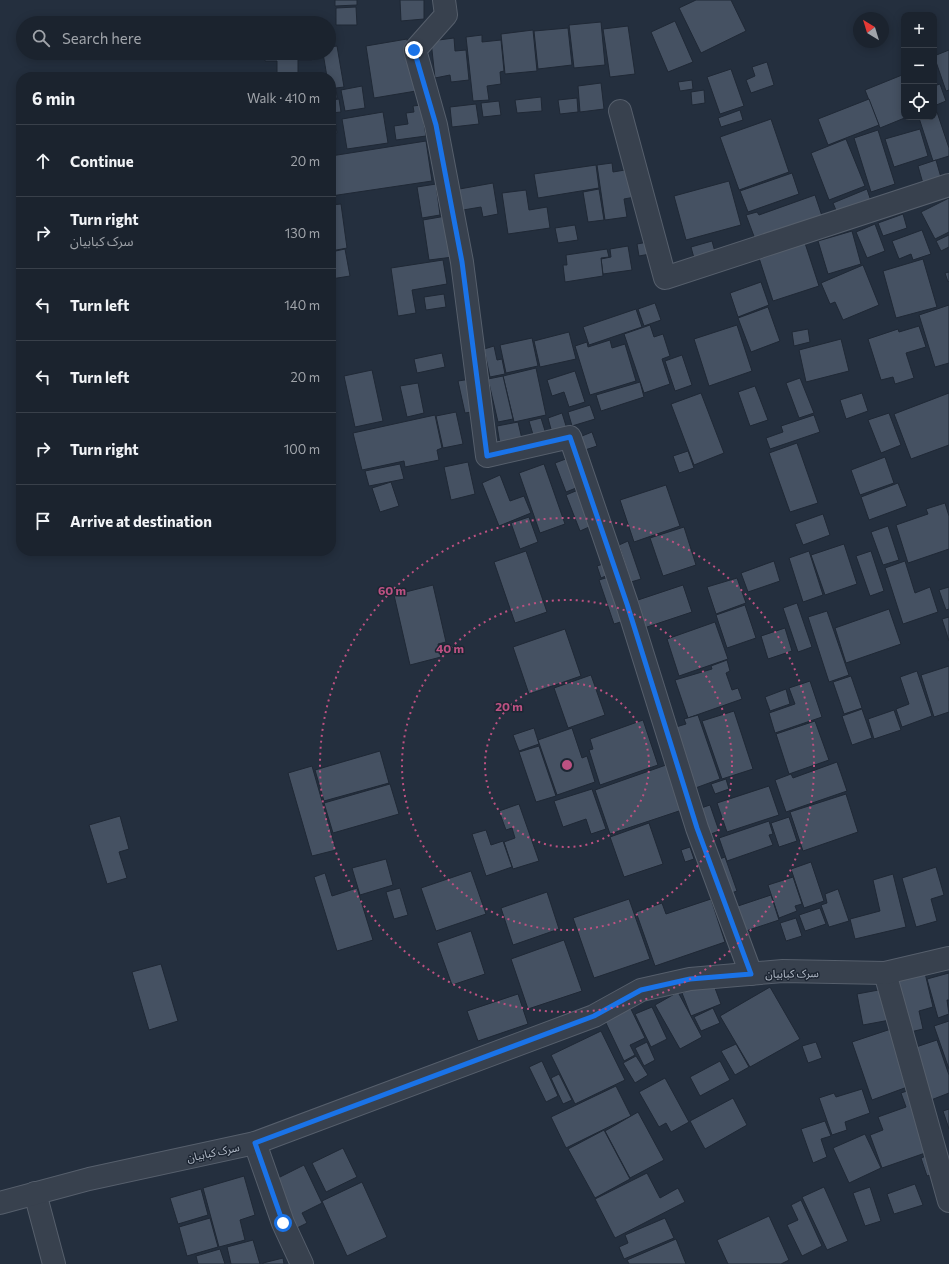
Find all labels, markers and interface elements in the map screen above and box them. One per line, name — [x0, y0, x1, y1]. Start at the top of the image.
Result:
north arrow — [853, 12, 889, 48]
map controls — [901, 12, 937, 120]
button: + — [901, 12, 937, 48]
search box — [16, 16, 336, 60]
icon: search — [30, 27, 52, 49]
text: Search here — [62, 29, 141, 47]
route end — [405, 41, 423, 59]
button: − — [901, 48, 937, 84]
button: locate — [901, 84, 937, 120]
text: 6 min — [32, 88, 75, 109]
text: Walk · 410 m — [247, 90, 320, 106]
icon: ahead — [32, 150, 54, 172]
text: Continue — [70, 152, 134, 170]
text: 20 m — [291, 153, 320, 169]
text: Turn right — [70, 210, 139, 228]
icon: right — [32, 222, 54, 244]
text: 130 m — [285, 225, 320, 241]
text: سرک کبابیان — [70, 233, 133, 249]
icon: left — [32, 294, 54, 316]
text: Turn left — [70, 296, 129, 314]
text: 140 m — [284, 297, 320, 313]
icon: left — [32, 366, 54, 388]
text: Turn left — [70, 368, 129, 386]
text: 20 m — [291, 369, 320, 385]
icon: right — [32, 438, 54, 460]
text: Turn right — [70, 440, 139, 458]
text: 100 m — [284, 441, 320, 457]
icon: arrive — [32, 510, 54, 532]
text: Arrive at destination — [70, 512, 212, 530]
text: 60 m — [378, 583, 406, 597]
text: 40 m — [436, 641, 464, 655]
text: 20 m — [495, 699, 523, 713]
centre of rings — [560, 758, 574, 772]
street label: سرک کبابیان — [765, 966, 819, 981]
street label: سرک کبابیان — [185, 1140, 241, 1165]
route start — [274, 1214, 292, 1232]

